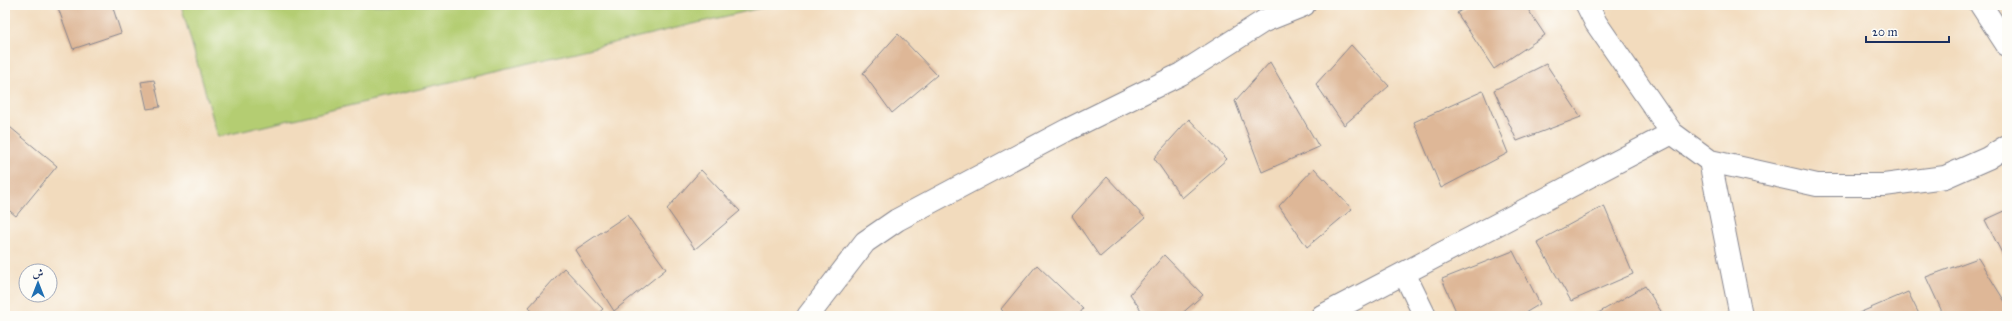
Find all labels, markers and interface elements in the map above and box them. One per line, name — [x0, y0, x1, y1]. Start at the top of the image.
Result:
scale bar — [1866, 18, 1949, 44]
text: 20 m — [1872, 25, 1898, 39]
north arrow — [18, 263, 58, 303]
text: ش — [33, 267, 44, 280]

